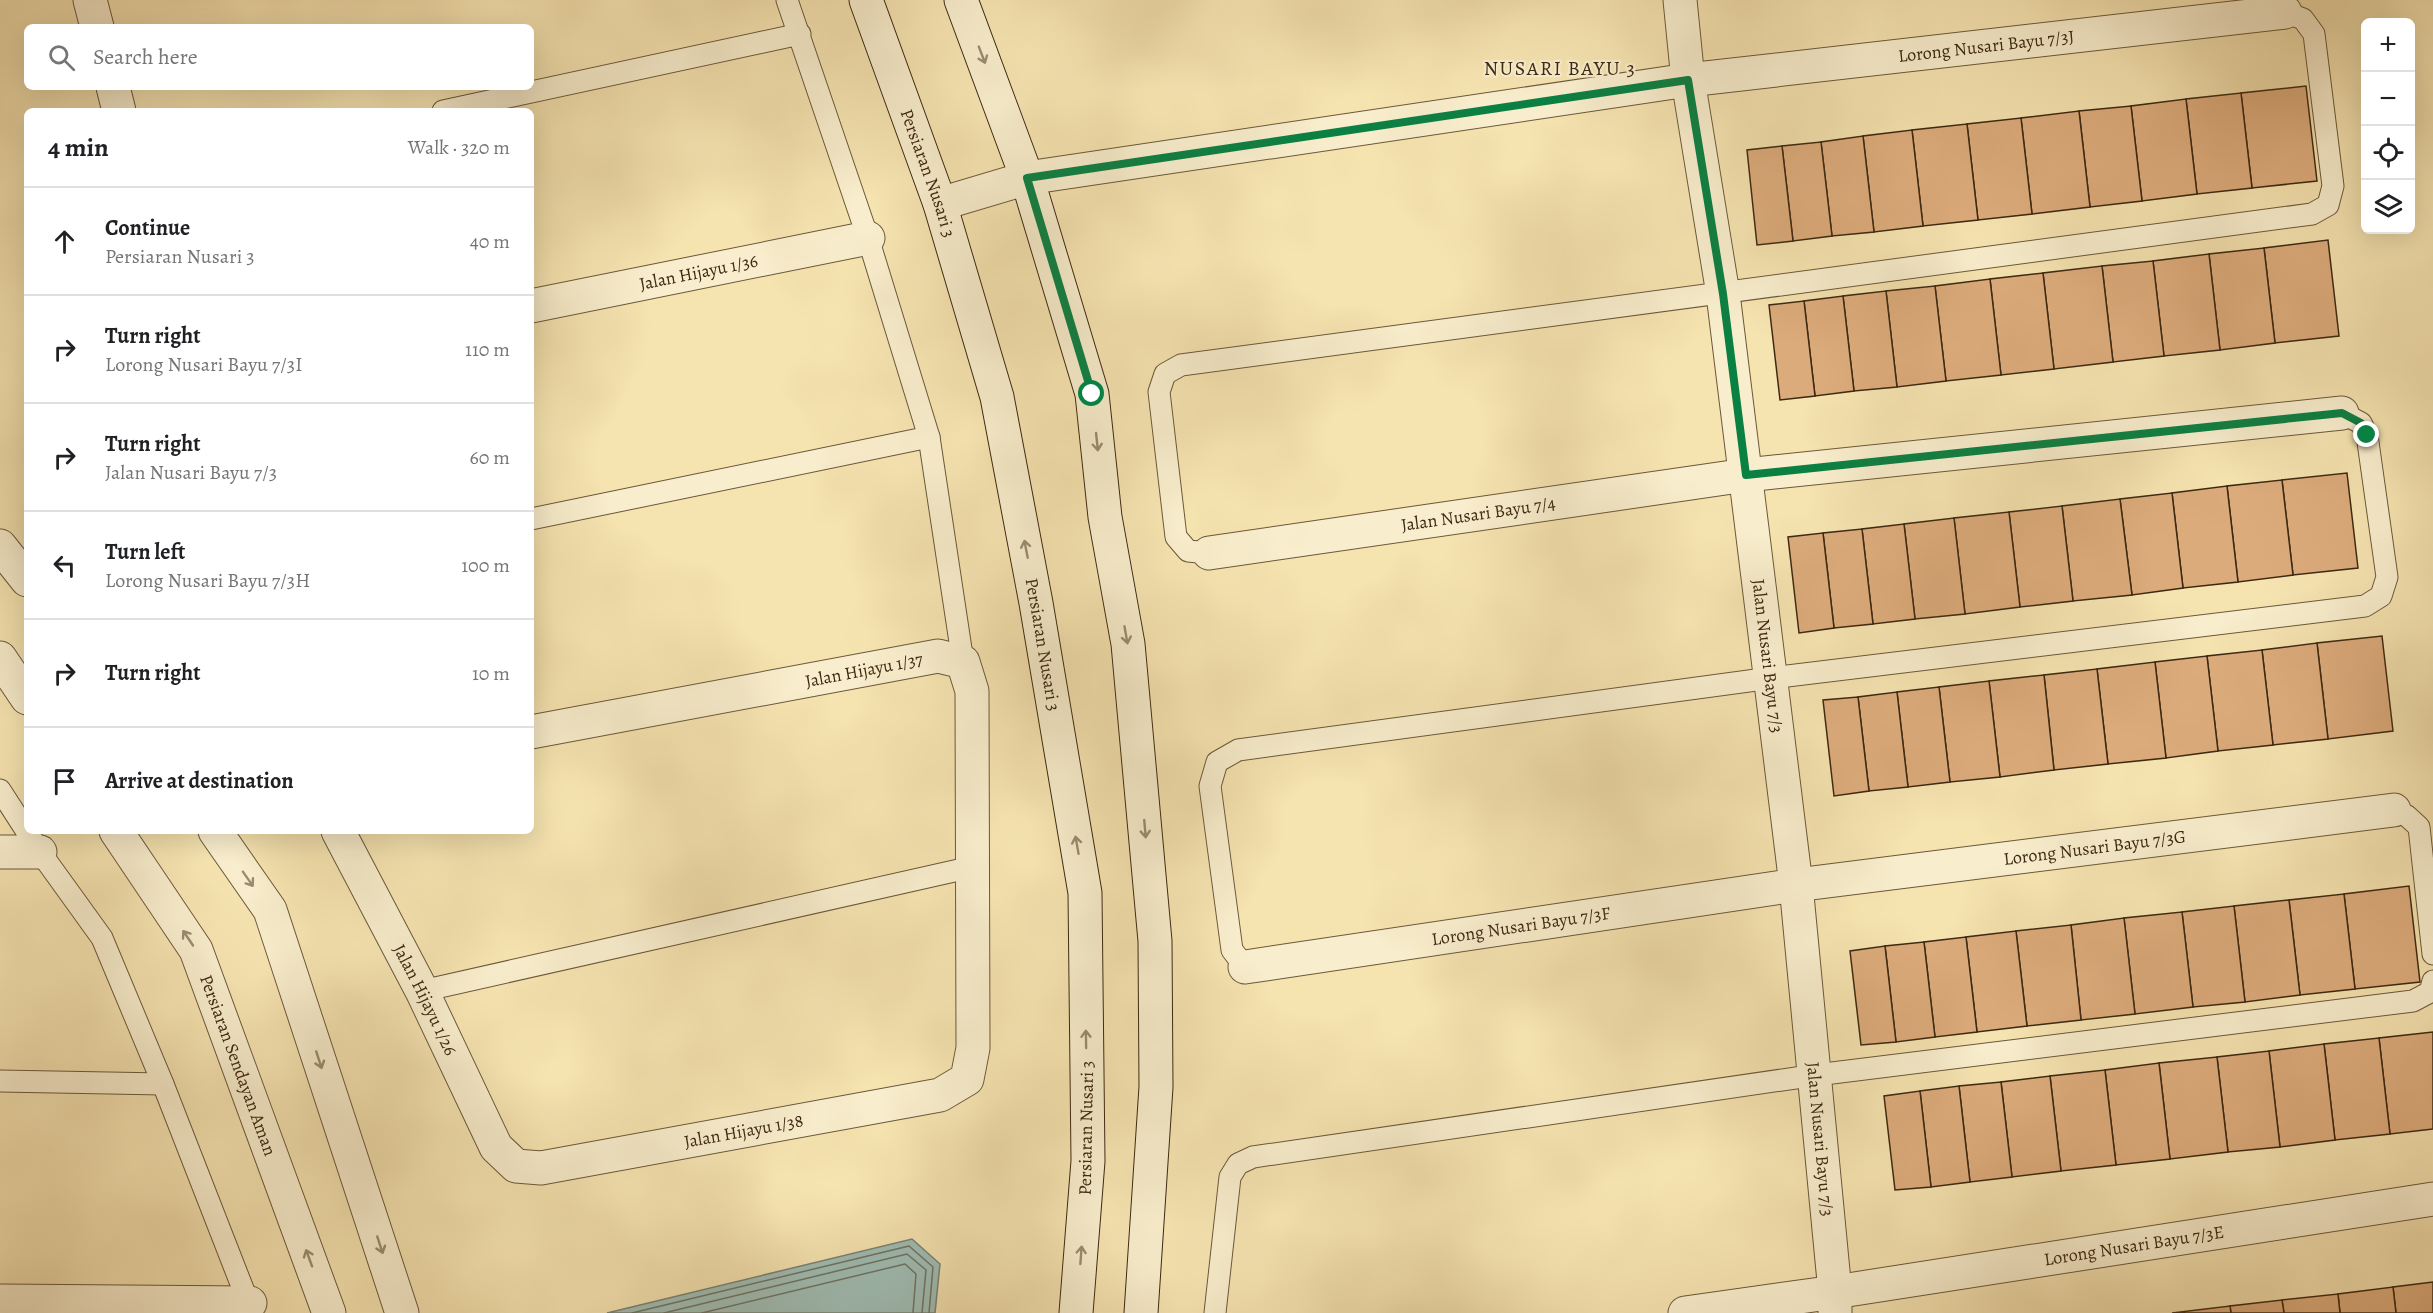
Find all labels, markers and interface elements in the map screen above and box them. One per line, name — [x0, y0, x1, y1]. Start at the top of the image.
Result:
map controls — [2361, 18, 2415, 234]
button: + — [2361, 18, 2415, 72]
search box — [24, 24, 534, 90]
street label: Lorong Nusari Bayu 7/3J — [1897, 24, 2075, 68]
icon: search — [45, 41, 78, 74]
text: Search here — [93, 42, 198, 72]
one-way arrow — [978, 45, 989, 63]
district label: NUSARI BAYU 3 — [1484, 55, 1636, 82]
button: − — [2361, 72, 2415, 126]
street label: Persiaran Nusari 3 — [894, 106, 961, 240]
button: locate — [2361, 126, 2415, 180]
text: 4 min — [48, 130, 109, 165]
text: Walk · 320 m — [408, 134, 510, 161]
button: layers — [2361, 180, 2415, 234]
text: Continue — [105, 213, 190, 243]
icon: ahead — [48, 225, 81, 258]
text: 40 m — [470, 228, 510, 255]
text: Persiaran Nusari 3 — [105, 243, 255, 270]
street label: Jalan Hijayu 1/36 — [637, 249, 760, 296]
text: Turn right — [105, 321, 201, 351]
icon: right — [48, 333, 81, 366]
text: 110 m — [465, 336, 510, 363]
text: Lorong Nusari Bayu 7/3I — [105, 351, 302, 378]
route start — [1078, 380, 1104, 406]
route end — [2353, 421, 2379, 447]
text: Turn right — [105, 429, 201, 459]
one-way arrow — [1092, 431, 1103, 451]
icon: right — [48, 441, 81, 474]
text: 60 m — [470, 444, 510, 471]
text: Jalan Nusari Bayu 7/3 — [105, 459, 277, 486]
street label: Jalan Nusari Bayu 7/4 — [1399, 491, 1557, 537]
text: Turn left — [105, 537, 185, 567]
one-way arrow — [1020, 540, 1031, 559]
icon: left — [48, 549, 81, 582]
text: 100 m — [461, 552, 510, 579]
text: Lorong Nusari Bayu 7/3H — [105, 567, 310, 594]
street label: Persiaran Nusari 3 — [1020, 576, 1066, 713]
street label: Jalan Nusari Bayu 7/3 — [1746, 578, 1789, 734]
one-way arrow — [1121, 624, 1132, 644]
street label: Jalan Hijayu 1/37 — [803, 647, 925, 693]
icon: right — [48, 657, 81, 690]
text: Turn right — [105, 658, 201, 688]
text: 10 m — [472, 660, 510, 687]
icon: arrive — [48, 765, 81, 798]
text: Arrive at destination — [105, 766, 294, 796]
one-way arrow — [1140, 818, 1151, 838]
street label: Lorong Nusari Bayu 7/3G — [2002, 824, 2187, 871]
one-way arrow — [1071, 835, 1082, 855]
one-way arrow — [242, 871, 254, 887]
street label: Lorong Nusari Bayu 7/3F — [1430, 901, 1612, 951]
one-way arrow — [182, 930, 195, 947]
street label: Jalan Hijayu 1/26 — [387, 940, 463, 1059]
street label: Persiaran Sendayan Aman — [194, 971, 282, 1159]
one-way arrow — [1081, 1029, 1092, 1049]
one-way arrow — [314, 1050, 325, 1069]
street label: Persiaran Nusari 3 — [1073, 1060, 1099, 1196]
street label: Jalan Nusari Bayu 7/3 — [1801, 1061, 1840, 1217]
street label: Jalan Hijayu 1/38 — [682, 1108, 805, 1154]
street label: Lorong Nusari Bayu 7/3E — [2042, 1220, 2226, 1271]
one-way arrow — [375, 1235, 386, 1254]
one-way arrow — [1076, 1245, 1087, 1265]
one-way arrow — [302, 1249, 313, 1268]

